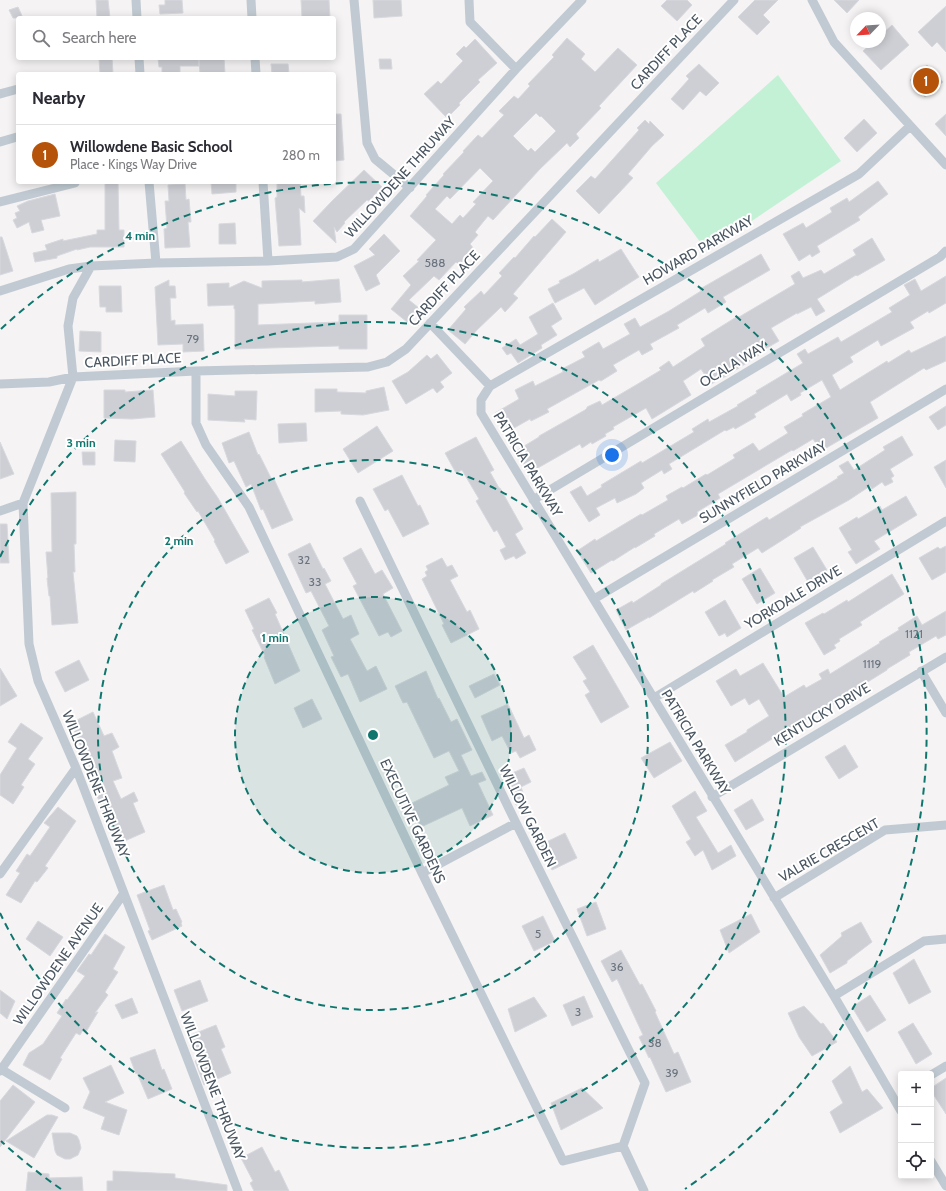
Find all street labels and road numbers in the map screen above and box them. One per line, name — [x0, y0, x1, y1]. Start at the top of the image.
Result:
street label: CARDIFF PLACE — [626, 10, 706, 94]
street label: WILLOWDENE THRUWAY — [341, 112, 460, 242]
street label: HOWARD PARKWAY — [640, 211, 757, 289]
street label: CARDIFF PLACE — [404, 246, 484, 330]
street label: OCALA WAY — [696, 336, 771, 391]
street label: CARDIFF PLACE — [84, 348, 182, 372]
street label: PATRICIA PARKWAY — [489, 408, 567, 521]
street label: SUNNYFIELD PARKWAY — [696, 436, 831, 527]
street label: YORKDALE DRIVE — [740, 561, 845, 633]
street label: KENTUCKY DRIVE — [771, 678, 874, 750]
street label: PATRICIA PARKWAY — [657, 686, 735, 799]
street label: WILLOWDENE THRUWAY — [58, 708, 134, 861]
street label: EXECUTIVE GARDENS — [376, 756, 450, 886]
street label: WILLOW GARDEN — [495, 762, 561, 870]
street label: VALRIE CRESCENT — [776, 814, 883, 886]
street label: WILLOWDENE AVENUE — [9, 899, 107, 1029]
street label: WILLOWDENE THRUWAY — [176, 1009, 250, 1164]

